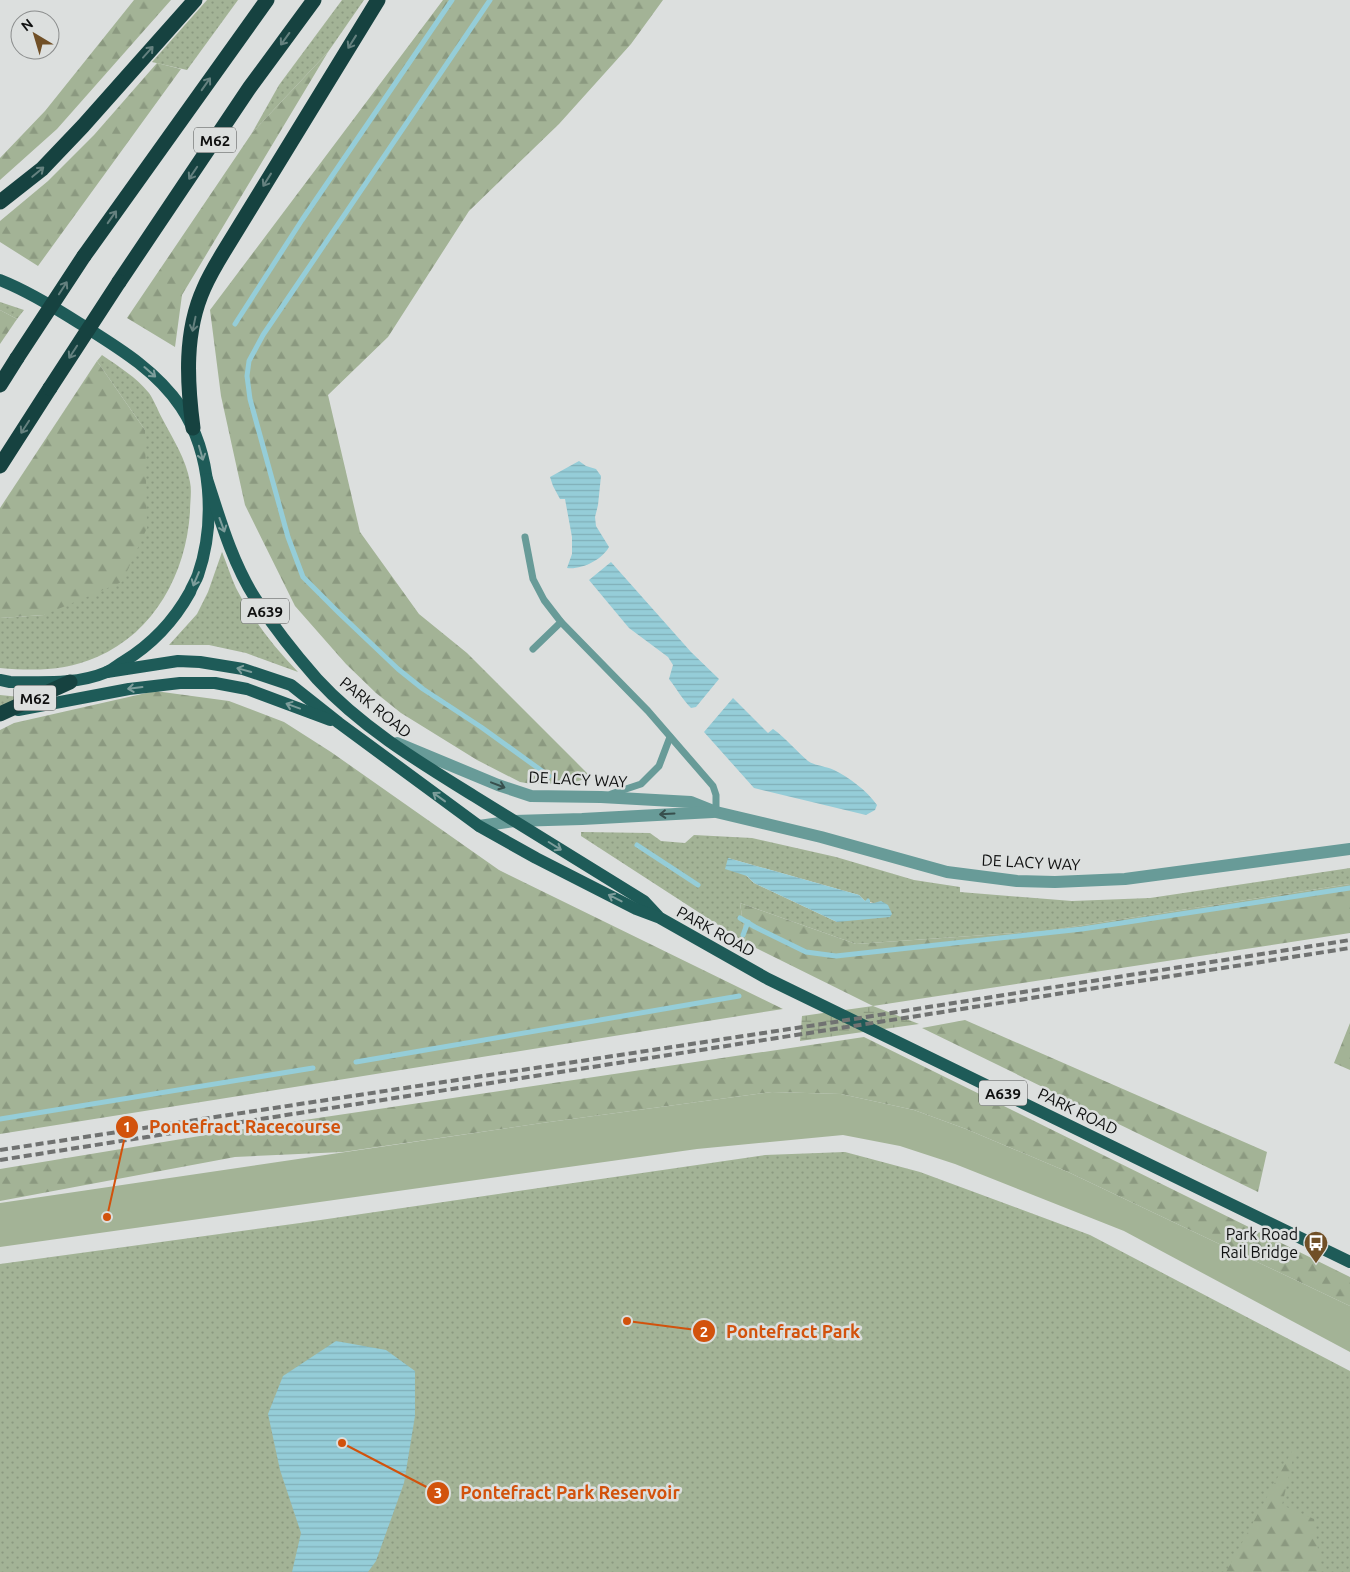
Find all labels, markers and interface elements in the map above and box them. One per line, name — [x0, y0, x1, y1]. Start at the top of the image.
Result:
north arrow — [10, 10, 60, 60]
text: N — [18, 15, 36, 34]
one-way arrow — [280, 32, 290, 46]
one-way arrow — [347, 34, 357, 48]
one-way arrow — [143, 46, 154, 59]
one-way arrow — [201, 77, 211, 91]
road number: M62 — [194, 128, 236, 152]
one-way arrow — [32, 166, 45, 177]
one-way arrow — [187, 166, 198, 180]
one-way arrow — [262, 172, 272, 186]
one-way arrow — [107, 210, 117, 224]
one-way arrow — [58, 282, 68, 296]
one-way arrow — [188, 315, 198, 331]
one-way arrow — [68, 344, 78, 358]
one-way arrow — [143, 366, 156, 378]
one-way arrow — [20, 419, 30, 433]
one-way arrow — [196, 445, 206, 461]
one-way arrow — [218, 517, 227, 533]
one-way arrow — [190, 571, 200, 586]
road number: A639 — [241, 598, 289, 624]
one-way arrow — [237, 664, 253, 674]
street label: PARK ROAD — [337, 673, 415, 741]
one-way arrow — [127, 683, 143, 693]
road number: M62 — [14, 686, 56, 710]
one-way arrow — [286, 701, 302, 710]
street label: DE LACY WAY — [528, 767, 629, 791]
one-way arrow — [489, 781, 505, 790]
one-way arrow — [433, 792, 447, 802]
one-way arrow — [659, 810, 675, 819]
one-way arrow — [548, 842, 562, 852]
street label: DE LACY WAY — [981, 850, 1082, 874]
one-way arrow — [608, 893, 623, 902]
street label: PARK ROAD — [674, 902, 758, 960]
road number: A639 — [979, 1080, 1027, 1106]
street label: PARK ROAD — [1035, 1084, 1121, 1138]
callout: Pontefract Racecourse — [114, 1111, 351, 1144]
text: Pontefract Racecourse — [149, 1116, 341, 1136]
text: 1 — [123, 1118, 131, 1135]
place label: Park Road Rail Bridge — [1221, 1225, 1298, 1261]
bus stop icon: Park Road Rail Bridge — [1303, 1230, 1329, 1264]
callout: Pontefract Park — [691, 1315, 870, 1348]
text: Pontefract Park — [726, 1321, 860, 1341]
text: 2 — [700, 1323, 708, 1340]
callout: Pontefract Park Reservoir — [425, 1477, 690, 1510]
text: Pontefract Park Reservoir — [460, 1482, 680, 1502]
text: 3 — [434, 1484, 442, 1501]

